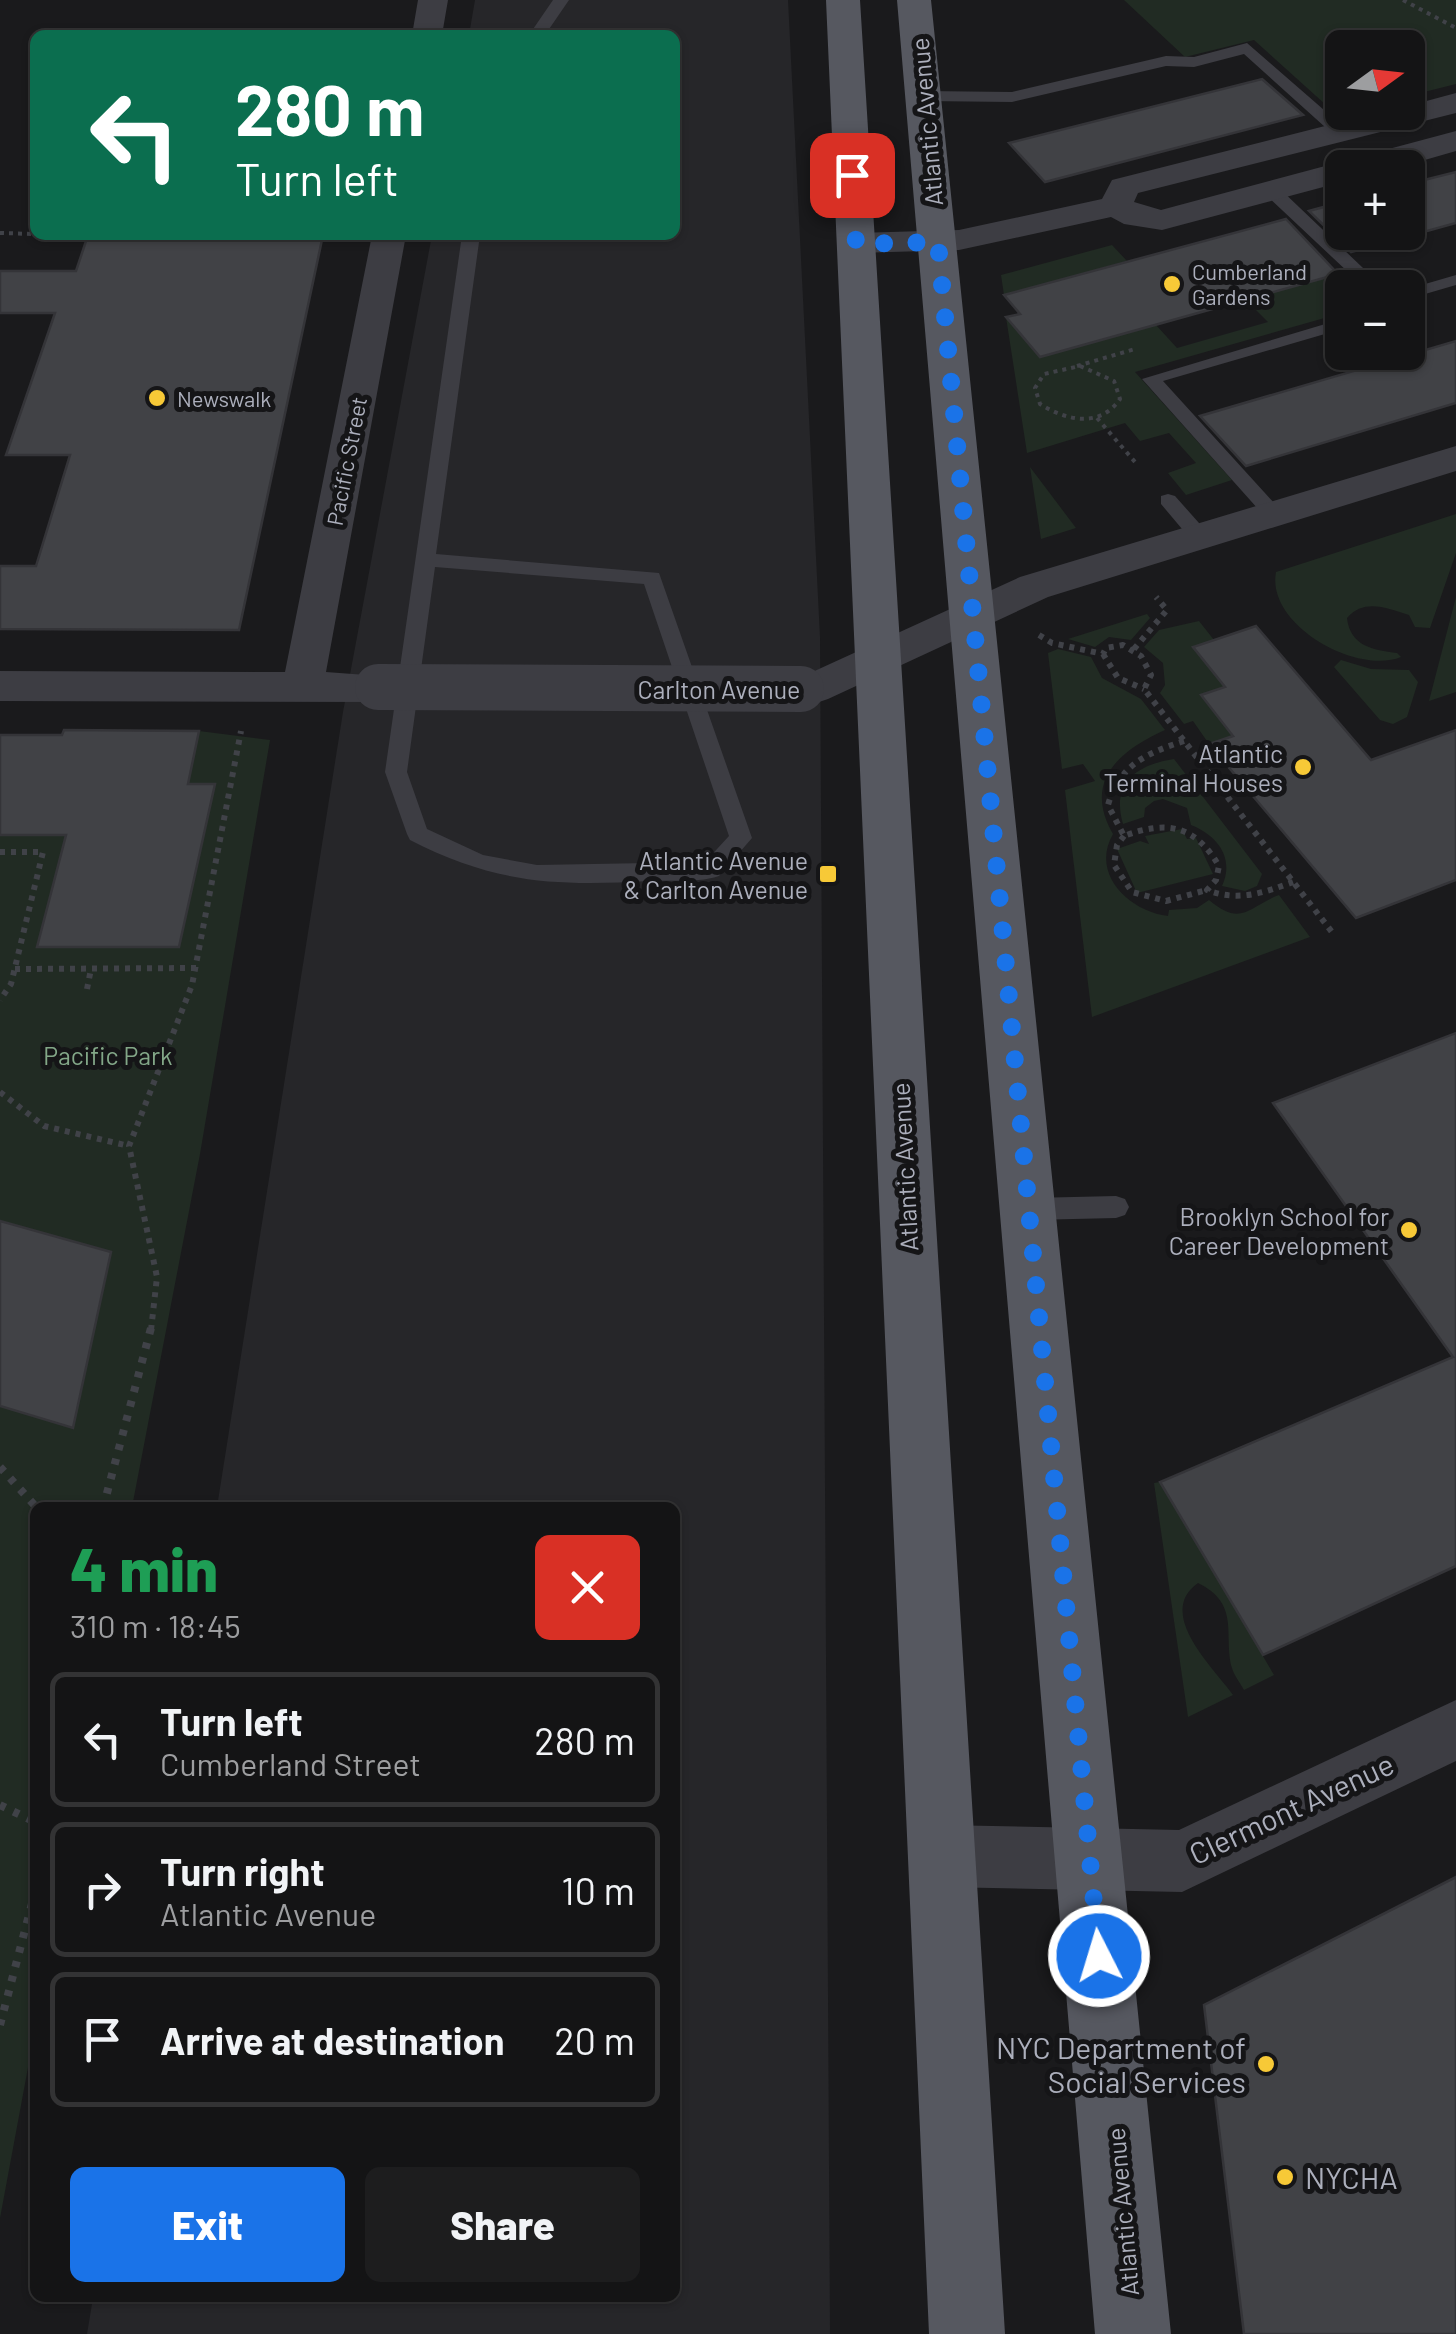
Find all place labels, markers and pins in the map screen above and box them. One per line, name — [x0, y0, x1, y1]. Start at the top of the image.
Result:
pin — [810, 133, 895, 218]
place label: Cumberland Gardens — [1192, 258, 1307, 309]
marker: Cumberland Gardens — [1161, 273, 1183, 295]
place label: Newswalk — [177, 385, 271, 411]
marker: Newswalk — [146, 387, 168, 409]
place label: Atlantic Terminal Houses — [1104, 738, 1283, 797]
marker: Atlantic Terminal Houses — [1292, 756, 1314, 778]
place label: Atlantic Avenue & Carlton Avenue — [624, 845, 808, 904]
marker: Atlantic Avenue & Carlton Avenue — [817, 863, 839, 885]
place label: Brooklyn School for Career Development — [1169, 1201, 1389, 1260]
marker: Brooklyn School for Career Development — [1398, 1219, 1420, 1241]
place label: NYC Department of Social Services — [996, 2029, 1246, 2099]
marker: NYC Department of Social Services — [1255, 2053, 1277, 2075]
place label: NYCHA — [1305, 2159, 1398, 2195]
marker: NYCHA — [1274, 2166, 1296, 2188]

